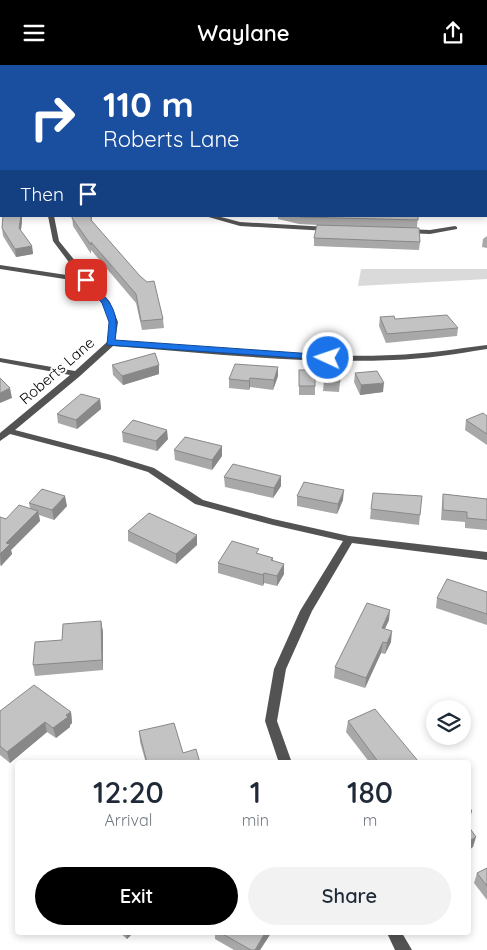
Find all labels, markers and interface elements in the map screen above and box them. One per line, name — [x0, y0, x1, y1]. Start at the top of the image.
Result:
icon: menu — [20, 19, 48, 47]
text: Waylane — [197, 19, 290, 47]
icon: share — [439, 19, 467, 47]
text: 110 m — [103, 82, 194, 126]
icon: right — [20, 85, 85, 150]
text: Roberts Lane — [103, 125, 240, 153]
icon: arrive — [74, 180, 102, 208]
text: Then — [20, 182, 64, 206]
pin — [65, 259, 107, 301]
icon: arrive — [72, 266, 100, 294]
position arrow — [301, 331, 353, 383]
street label: Roberts Lane — [15, 333, 98, 408]
map controls — [426, 700, 471, 745]
button: layers — [426, 700, 471, 745]
text: 12:20 — [93, 773, 164, 811]
text: 1 — [250, 773, 261, 811]
text: 180 — [347, 773, 393, 811]
text: Arrival — [104, 810, 152, 830]
text: min — [242, 810, 269, 830]
text: m — [363, 810, 377, 830]
button: Exit — [35, 867, 238, 925]
button: Share — [248, 867, 451, 925]

